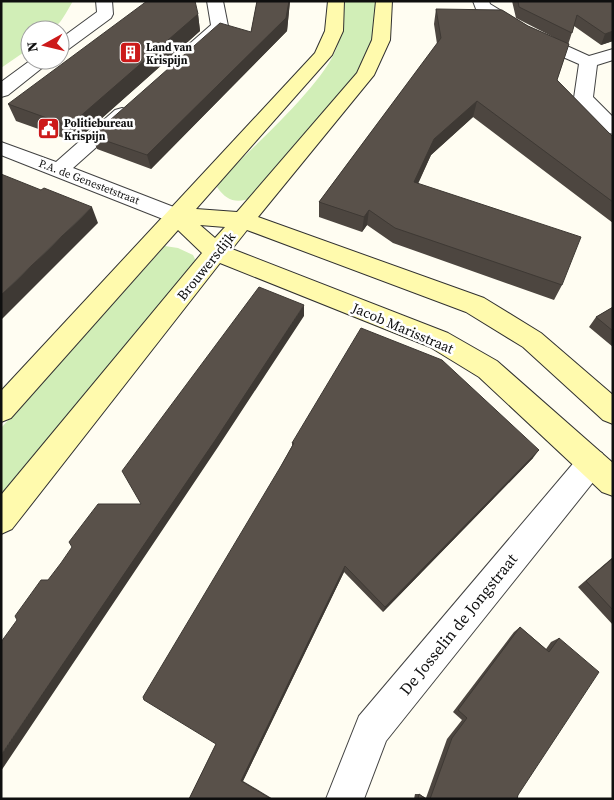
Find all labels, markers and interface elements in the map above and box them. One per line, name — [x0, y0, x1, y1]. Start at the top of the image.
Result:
north arrow — [20, 20, 70, 70]
text: N — [22, 40, 43, 53]
place label: Land van Krispijn — [146, 40, 192, 68]
building icon: Land van Krispijn — [118, 41, 142, 65]
place label: Politiebureau Krispijn — [64, 116, 133, 144]
public building icon: Politiebureau Krispijn — [36, 117, 60, 141]
street label: P.A. de Genestetstraat — [36, 156, 142, 208]
street label: Brouwersdijk — [172, 227, 240, 305]
street label: Jacob Marisstraat — [348, 297, 457, 359]
street label: De Josselin de Jongstraat — [394, 548, 522, 699]

